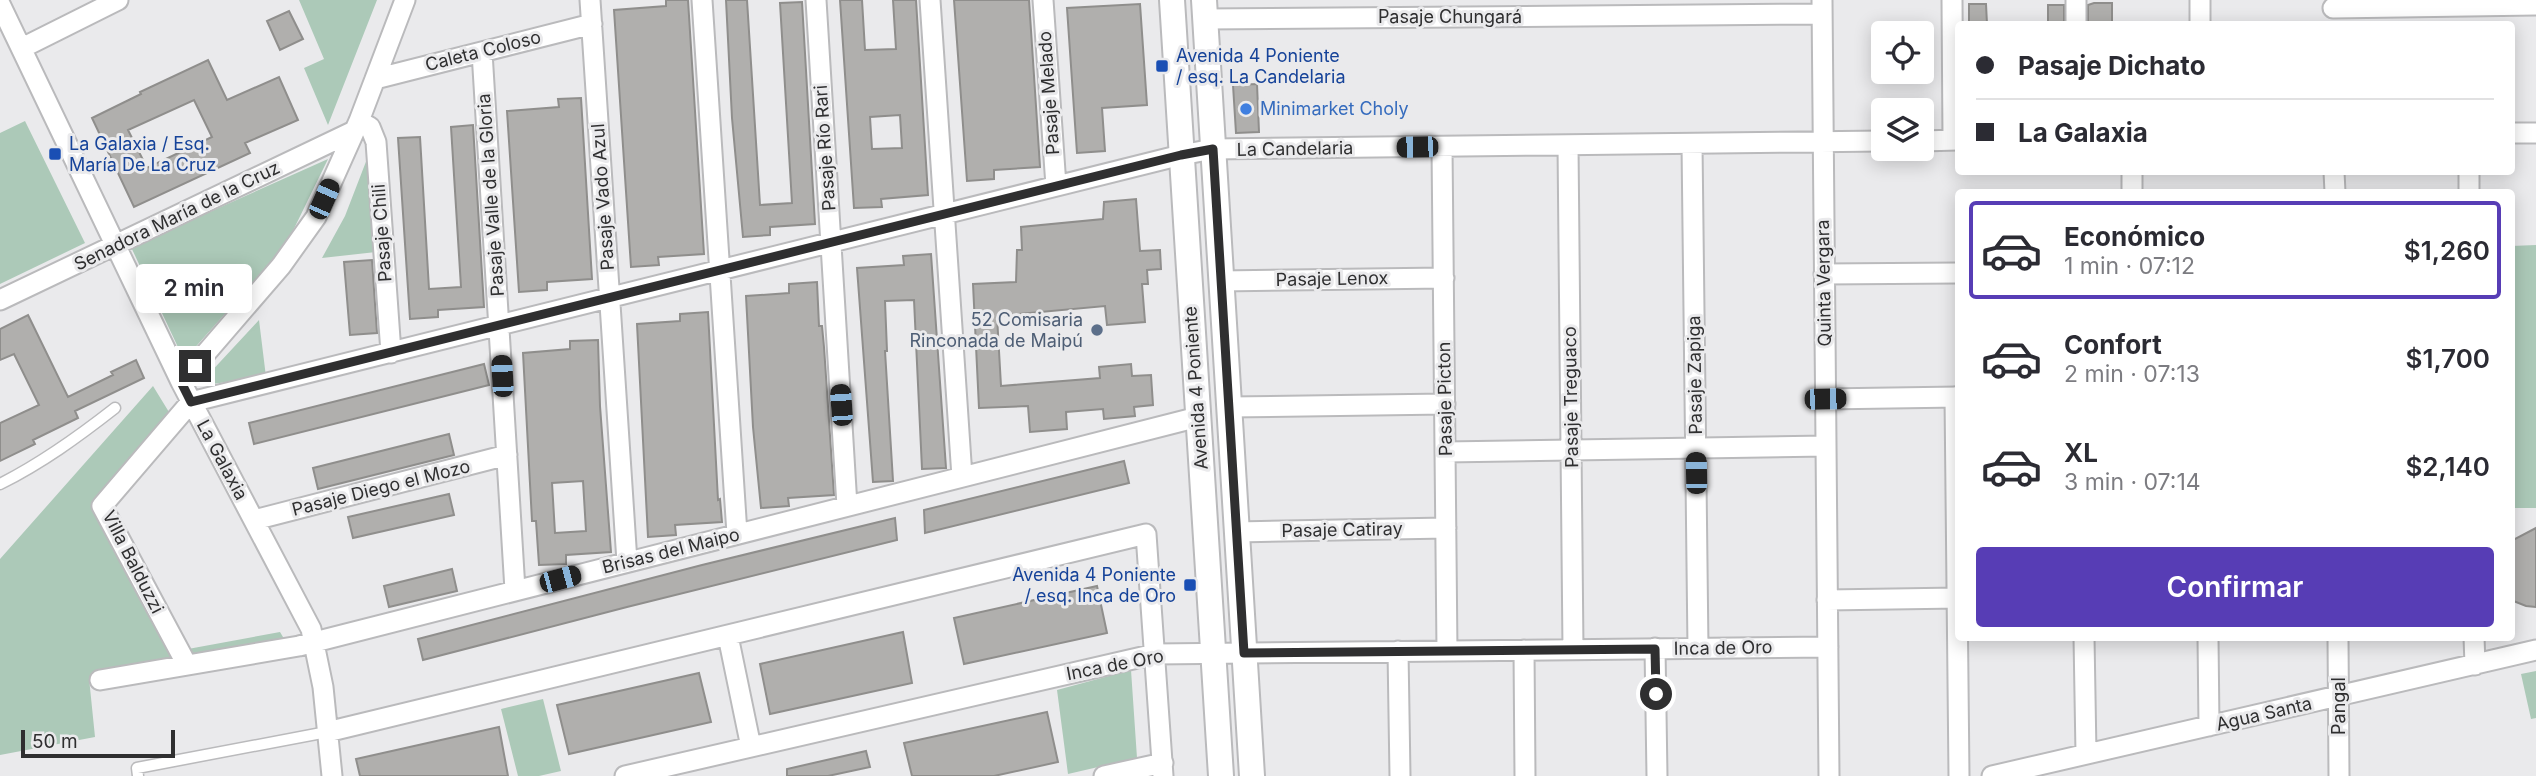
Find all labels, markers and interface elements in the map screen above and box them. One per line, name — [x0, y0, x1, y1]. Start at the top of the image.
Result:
street label: Pasaje Chungará — [1378, 6, 1522, 27]
map controls — [1871, 21, 1934, 161]
button: locate — [1871, 21, 1934, 84]
street label: Caleta Coloso — [423, 26, 543, 75]
street label: Pasaje Melado — [1034, 30, 1063, 156]
place label: Avenida 4 Poniente / esq. La Candelaria — [1176, 45, 1346, 87]
text: Pasaje Dichato — [2018, 50, 2206, 81]
marker: Avenida 4 Poniente / esq. La Candelaria — [1154, 58, 1170, 74]
street label: Pasaje Río Rari — [810, 84, 839, 212]
street label: Pasaje Valle de la Gloria — [473, 93, 508, 297]
place label: Minimarket Choly — [1260, 98, 1409, 119]
button: layers — [1871, 98, 1934, 161]
marker: Minimarket Choly — [1238, 101, 1254, 117]
text: La Galaxia — [2018, 117, 2148, 148]
street label: Pasaje Vado Azul — [587, 123, 618, 271]
place label: La Galaxia / Esq. María De La Cruz — [69, 133, 216, 175]
car — [1396, 136, 1439, 158]
street label: La Candelaria — [1236, 137, 1354, 160]
marker: La Galaxia / Esq. María De La Cruz — [47, 146, 63, 162]
street label: Senadora María de la Cruz — [71, 157, 283, 275]
car — [306, 176, 343, 222]
street label: Pasaje Chili — [368, 183, 395, 283]
street label: Quinta Vergara — [1812, 219, 1835, 347]
icon: car — [1980, 219, 2043, 282]
text: Económico — [2064, 221, 2205, 252]
text: $1,260 — [2404, 235, 2490, 266]
text: 1 min · 07:12 — [2064, 252, 2195, 280]
callout: 2 min — [137, 264, 253, 314]
street label: Pasaje Lenox — [1275, 267, 1389, 290]
text: 2 min — [164, 274, 224, 302]
street label: Avenida 4 Poniente — [1179, 306, 1212, 470]
place label: 52 Comisaria Rinconada de Maipú — [909, 309, 1083, 351]
street label: Pasaje Zapiga — [1683, 315, 1706, 435]
marker: 52 Comisaria Rinconada de Maipú — [1089, 322, 1105, 338]
street label: Pasaje Treguaco — [1559, 326, 1582, 468]
icon: car — [1980, 327, 2043, 390]
text: Confort — [2064, 329, 2162, 360]
street label: Pasaje Picton — [1433, 342, 1456, 456]
text: $1,700 — [2405, 343, 2490, 374]
route end — [179, 350, 211, 382]
car — [491, 354, 514, 398]
text: 2 min · 07:13 — [2064, 360, 2200, 388]
car — [830, 383, 853, 427]
car — [1804, 388, 1847, 410]
street label: La Galaxia — [193, 416, 252, 503]
icon: car — [1980, 435, 2043, 498]
text: XL — [2064, 437, 2098, 468]
text: $2,140 — [2405, 451, 2490, 482]
car — [1686, 452, 1707, 494]
street label: Pasaje Diego el Mozo — [290, 455, 472, 520]
text: 3 min · 07:14 — [2064, 468, 2201, 496]
street label: Villa Balduzzi — [98, 507, 168, 617]
street label: Pasaje Catiray — [1281, 518, 1403, 541]
street label: Brisas del Maipo — [600, 523, 742, 578]
button: Confirmar — [1976, 547, 2494, 627]
car — [537, 563, 584, 595]
place label: Avenida 4 Poniente / esq. Inca de Oro — [1012, 564, 1176, 606]
marker: Avenida 4 Poniente / esq. Inca de Oro — [1182, 577, 1198, 593]
street label: Inca de Oro — [1673, 636, 1773, 659]
street label: Inca de Oro — [1064, 645, 1165, 684]
street label: Pangal — [2328, 677, 2349, 735]
route start — [1640, 678, 1672, 710]
street label: Agua Santa — [2214, 692, 2314, 735]
scale bar — [21, 727, 175, 759]
text: 50 m — [32, 730, 78, 753]

